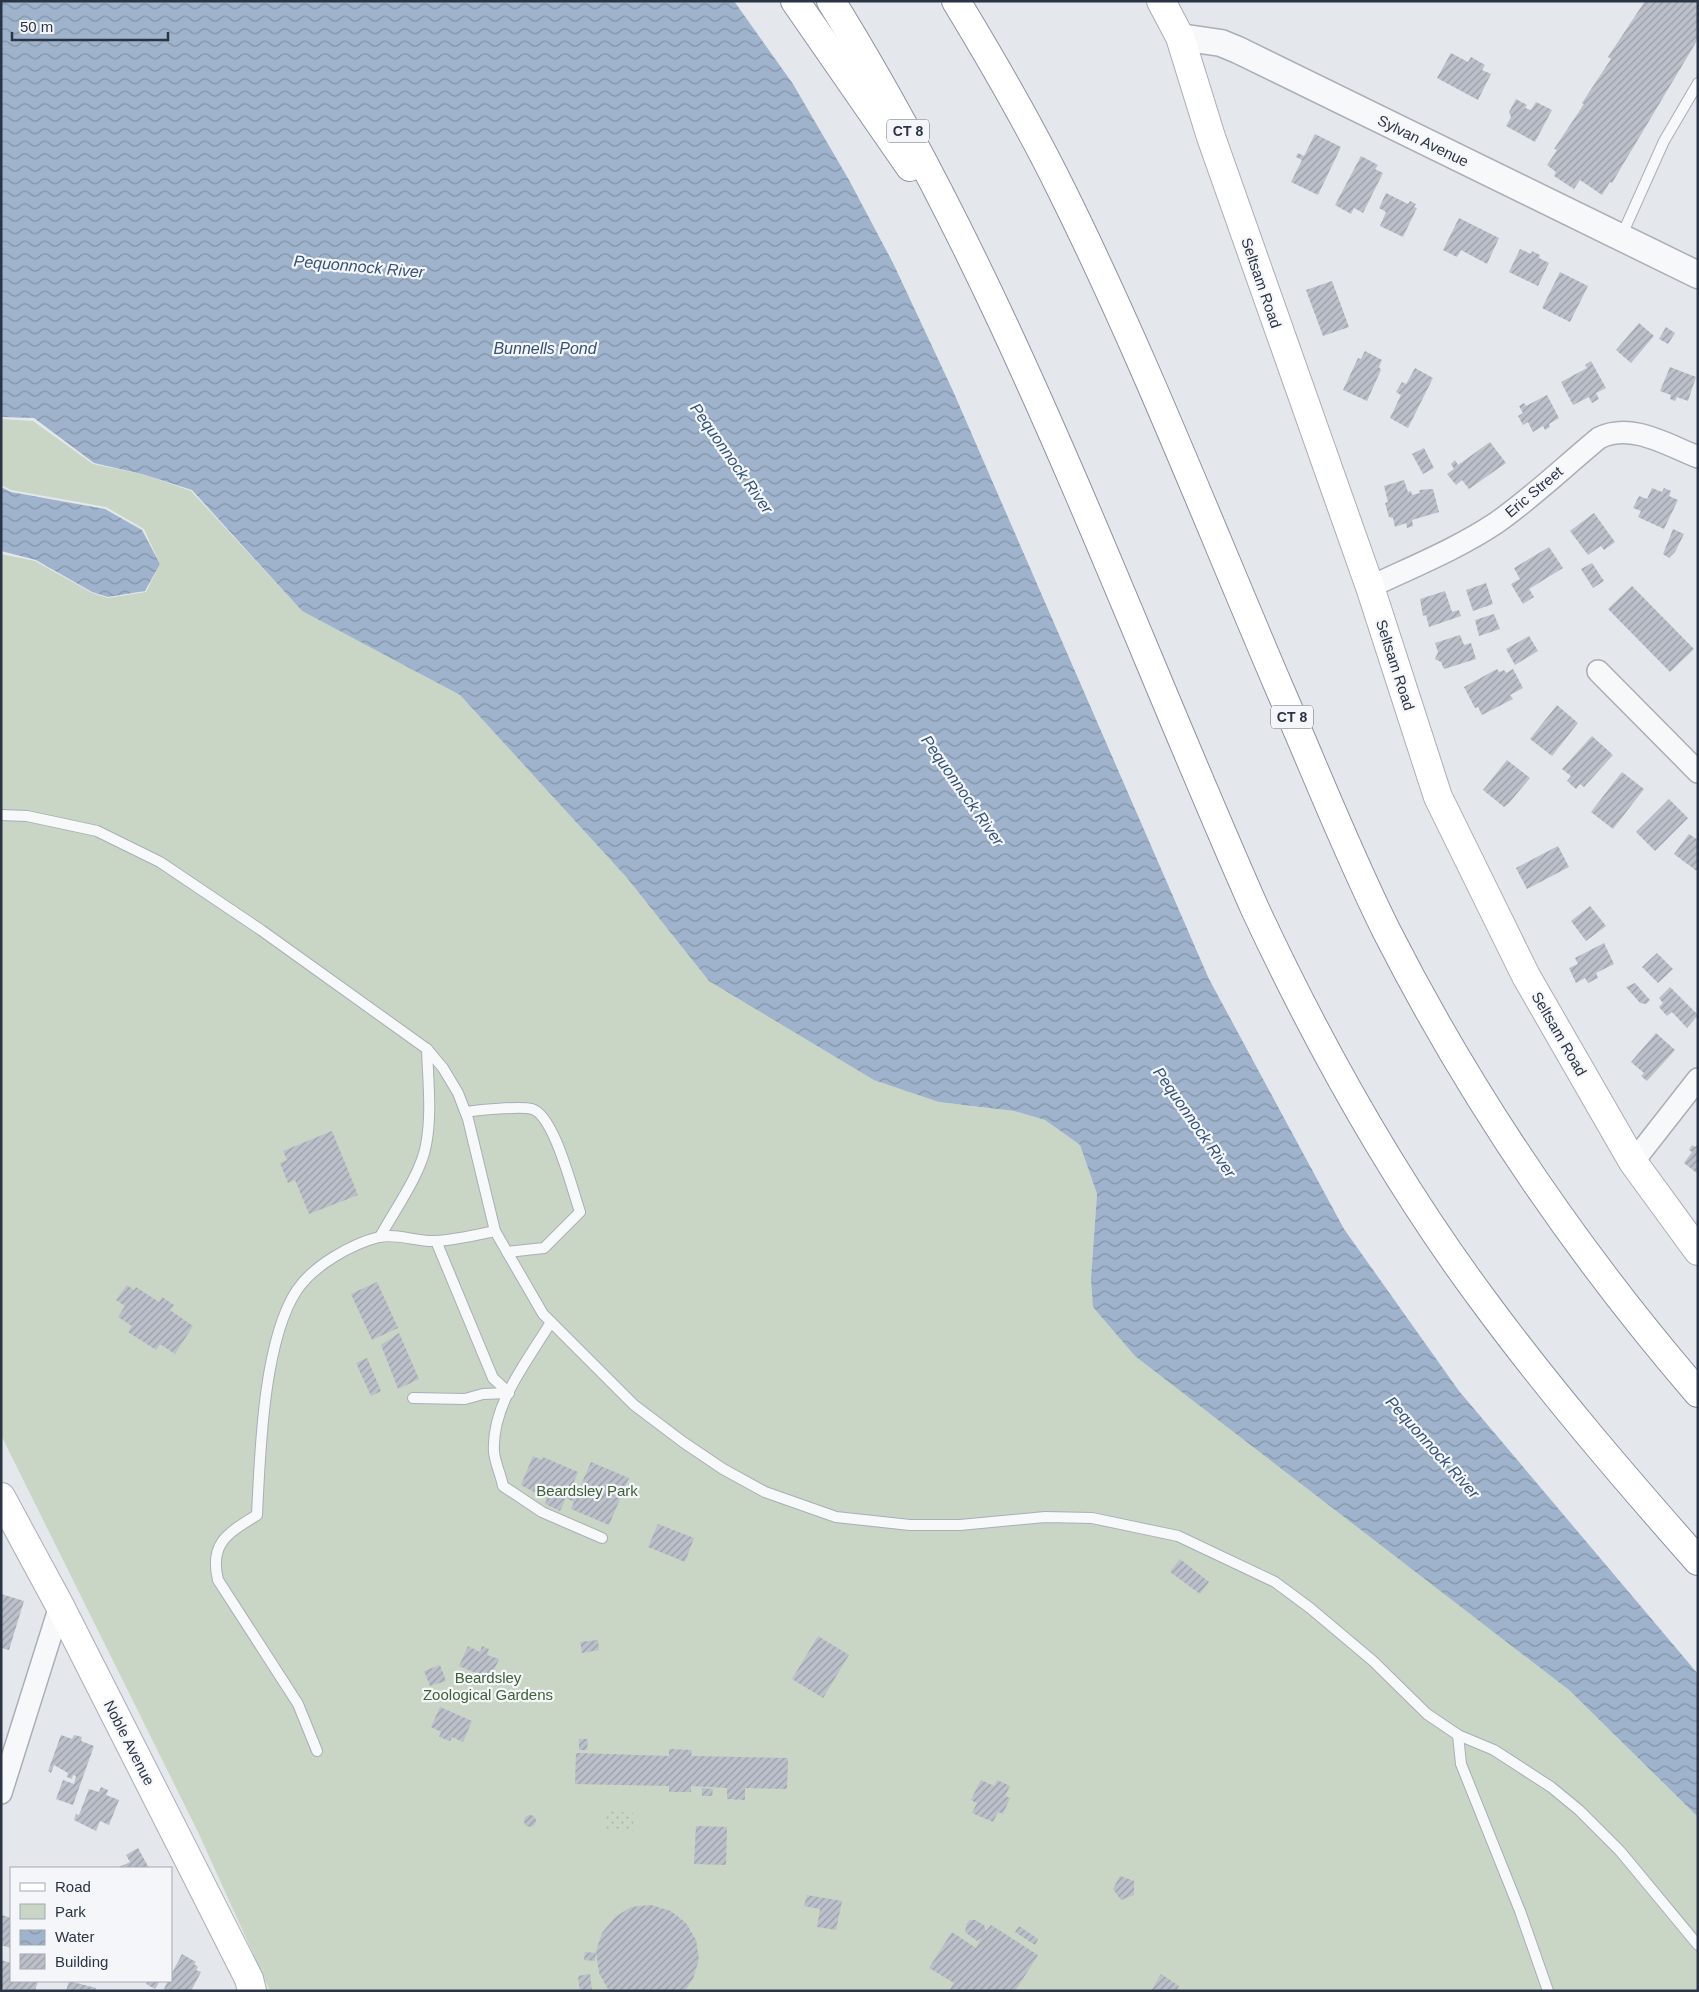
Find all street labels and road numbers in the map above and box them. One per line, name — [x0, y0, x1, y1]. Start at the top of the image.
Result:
street label: Sylvan Avenue — [1375, 111, 1471, 170]
road number: CT 8 — [887, 120, 929, 142]
street label: Seltsam Road — [1238, 236, 1285, 330]
street label: Eric Street — [1501, 462, 1567, 521]
street label: Seltsam Road — [1373, 617, 1418, 712]
road number: CT 8 — [1271, 706, 1313, 729]
street label: Seltsam Road — [1529, 989, 1590, 1079]
street label: Noble Avenue — [101, 1697, 158, 1788]

